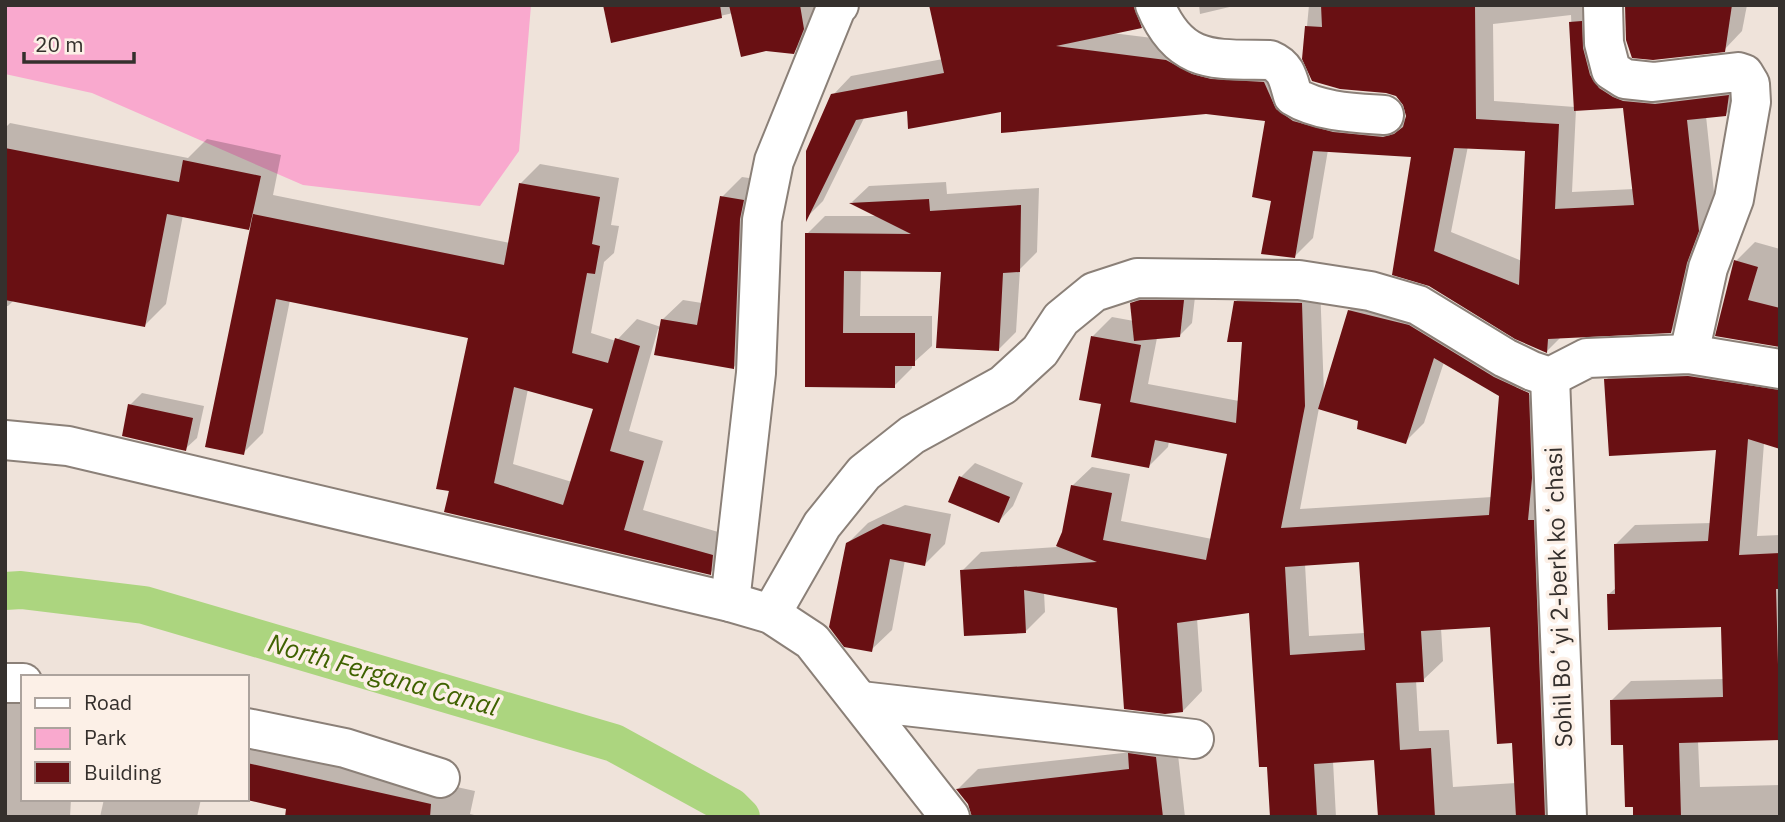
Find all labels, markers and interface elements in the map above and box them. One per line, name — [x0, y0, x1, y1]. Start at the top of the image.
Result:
scale bar — [24, 21, 135, 65]
text: 20 m — [35, 30, 84, 58]
street label: Sohil Boʻyi 2-berk koʻchasi — [1537, 446, 1579, 748]
water label: North Fergana Canal — [264, 625, 502, 723]
legend — [21, 675, 248, 801]
text: Road — [84, 688, 132, 716]
text: Park — [84, 723, 127, 751]
text: Building — [84, 758, 161, 786]

